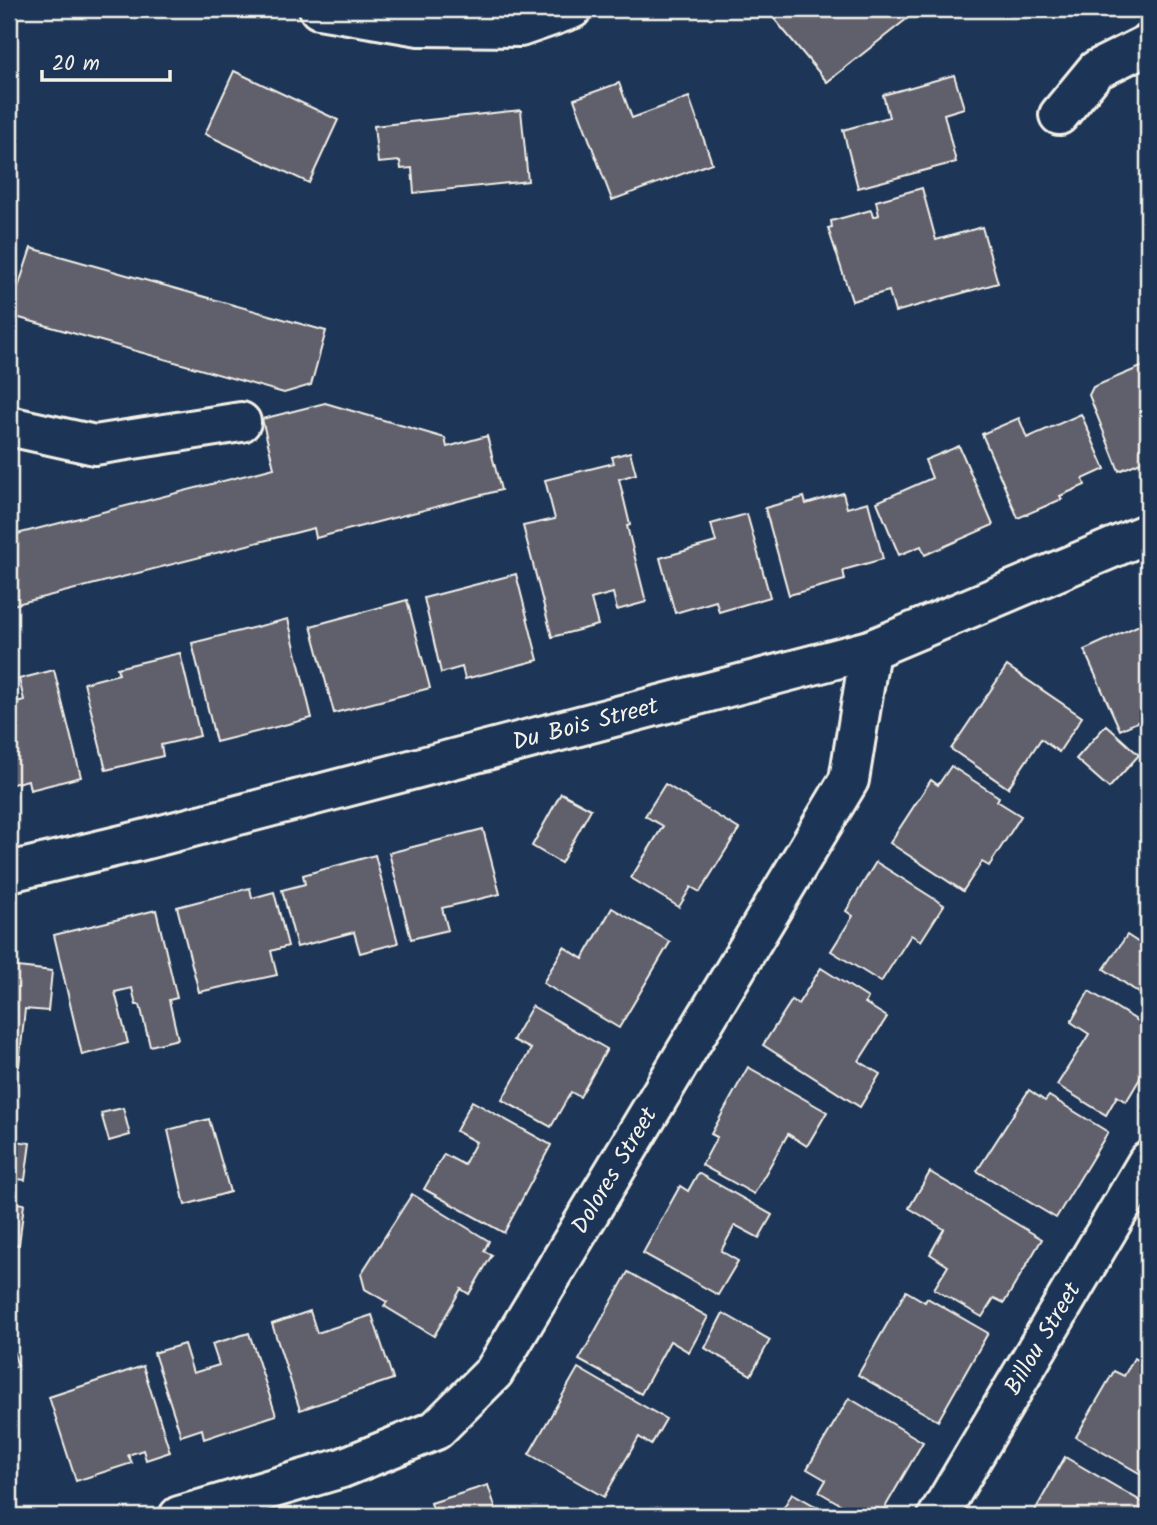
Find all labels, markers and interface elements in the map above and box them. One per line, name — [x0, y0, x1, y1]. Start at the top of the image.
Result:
scale bar — [42, 38, 170, 82]
text: 20 m — [52, 48, 100, 81]
street label: Du Bois Street — [508, 686, 663, 762]
street label: Dolores Street — [561, 1099, 668, 1242]
street label: Billou Street — [994, 1274, 1092, 1403]

